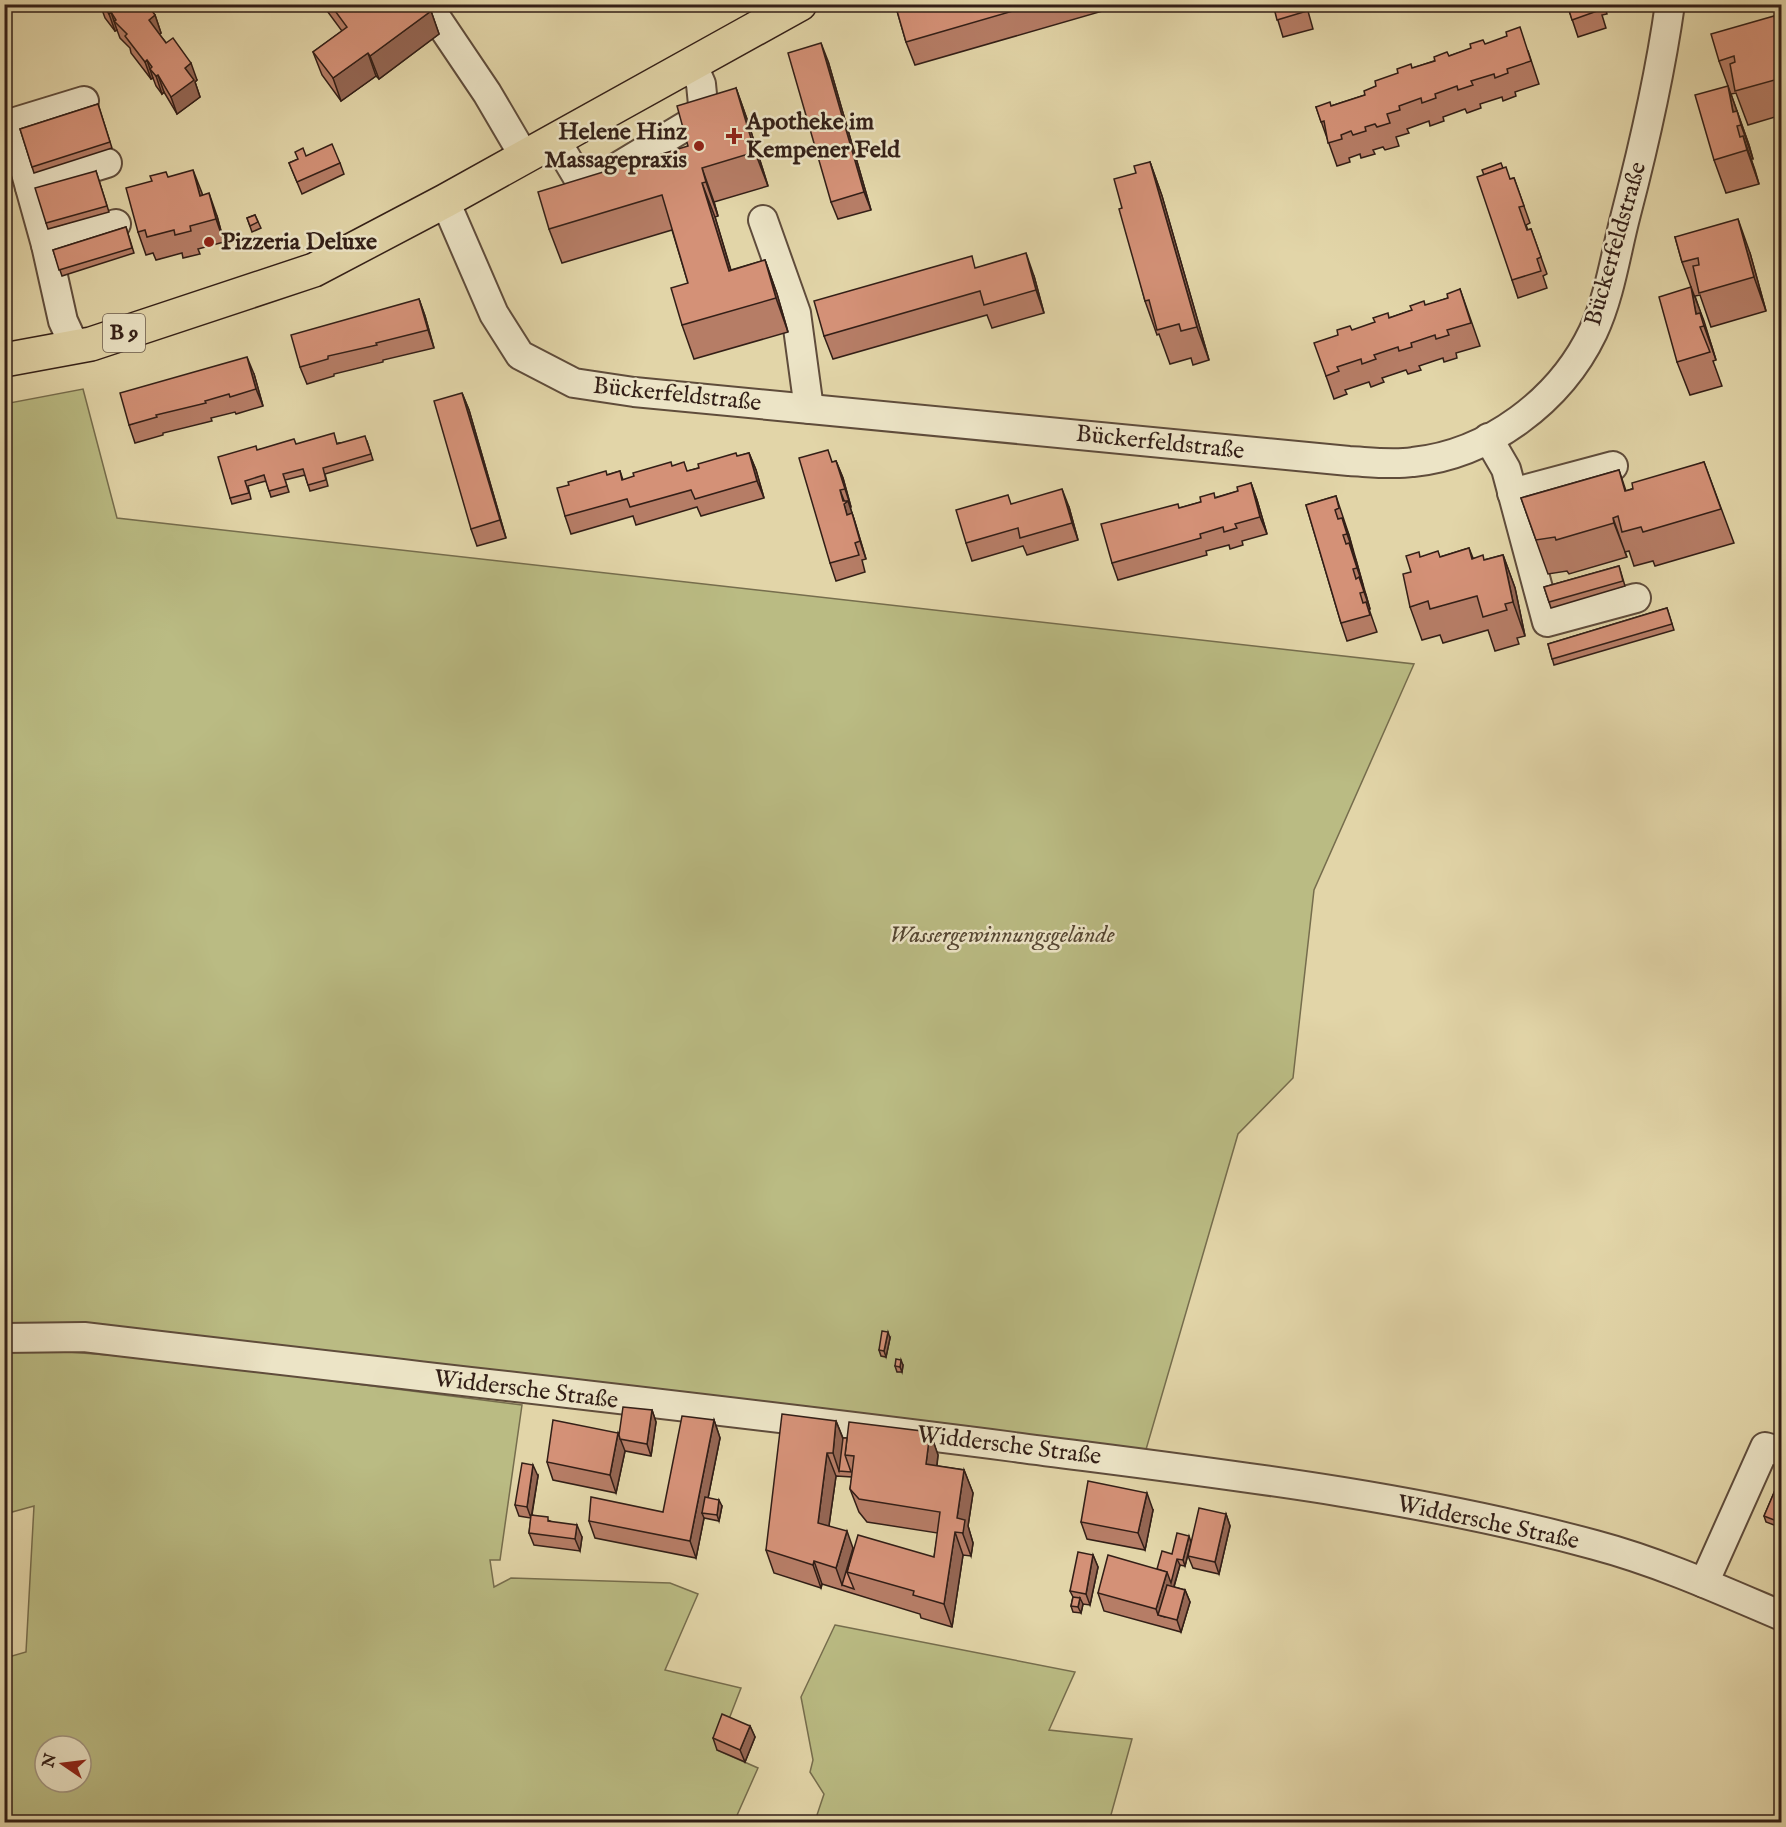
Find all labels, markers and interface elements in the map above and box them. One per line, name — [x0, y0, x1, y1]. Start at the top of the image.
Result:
place label: Apotheke im Kempener Feld — [745, 107, 901, 166]
place label: Helene Hinz Massagepraxis — [544, 117, 688, 176]
marker: Apotheke im Kempener Feld — [727, 129, 741, 143]
marker: Helene Hinz Massagepraxis — [692, 139, 706, 153]
street label: Bückerfeldstraße — [1578, 158, 1654, 330]
place label: Pizzeria Deluxe — [221, 227, 377, 258]
marker: Pizzeria Deluxe — [202, 235, 216, 249]
road number: B 9 — [103, 314, 145, 352]
street label: Bückerfeldstraße — [591, 371, 763, 419]
street label: Bückerfeldstraße — [1074, 419, 1246, 467]
park label: Wassergewinnungsgelände — [889, 920, 1115, 951]
street label: Widdersche Straße — [432, 1363, 620, 1417]
street label: Widdersche Straße — [915, 1419, 1103, 1473]
street label: Widdersche Straße — [1394, 1489, 1582, 1557]
north arrow — [33, 1734, 93, 1794]
text: N — [39, 1752, 62, 1771]

